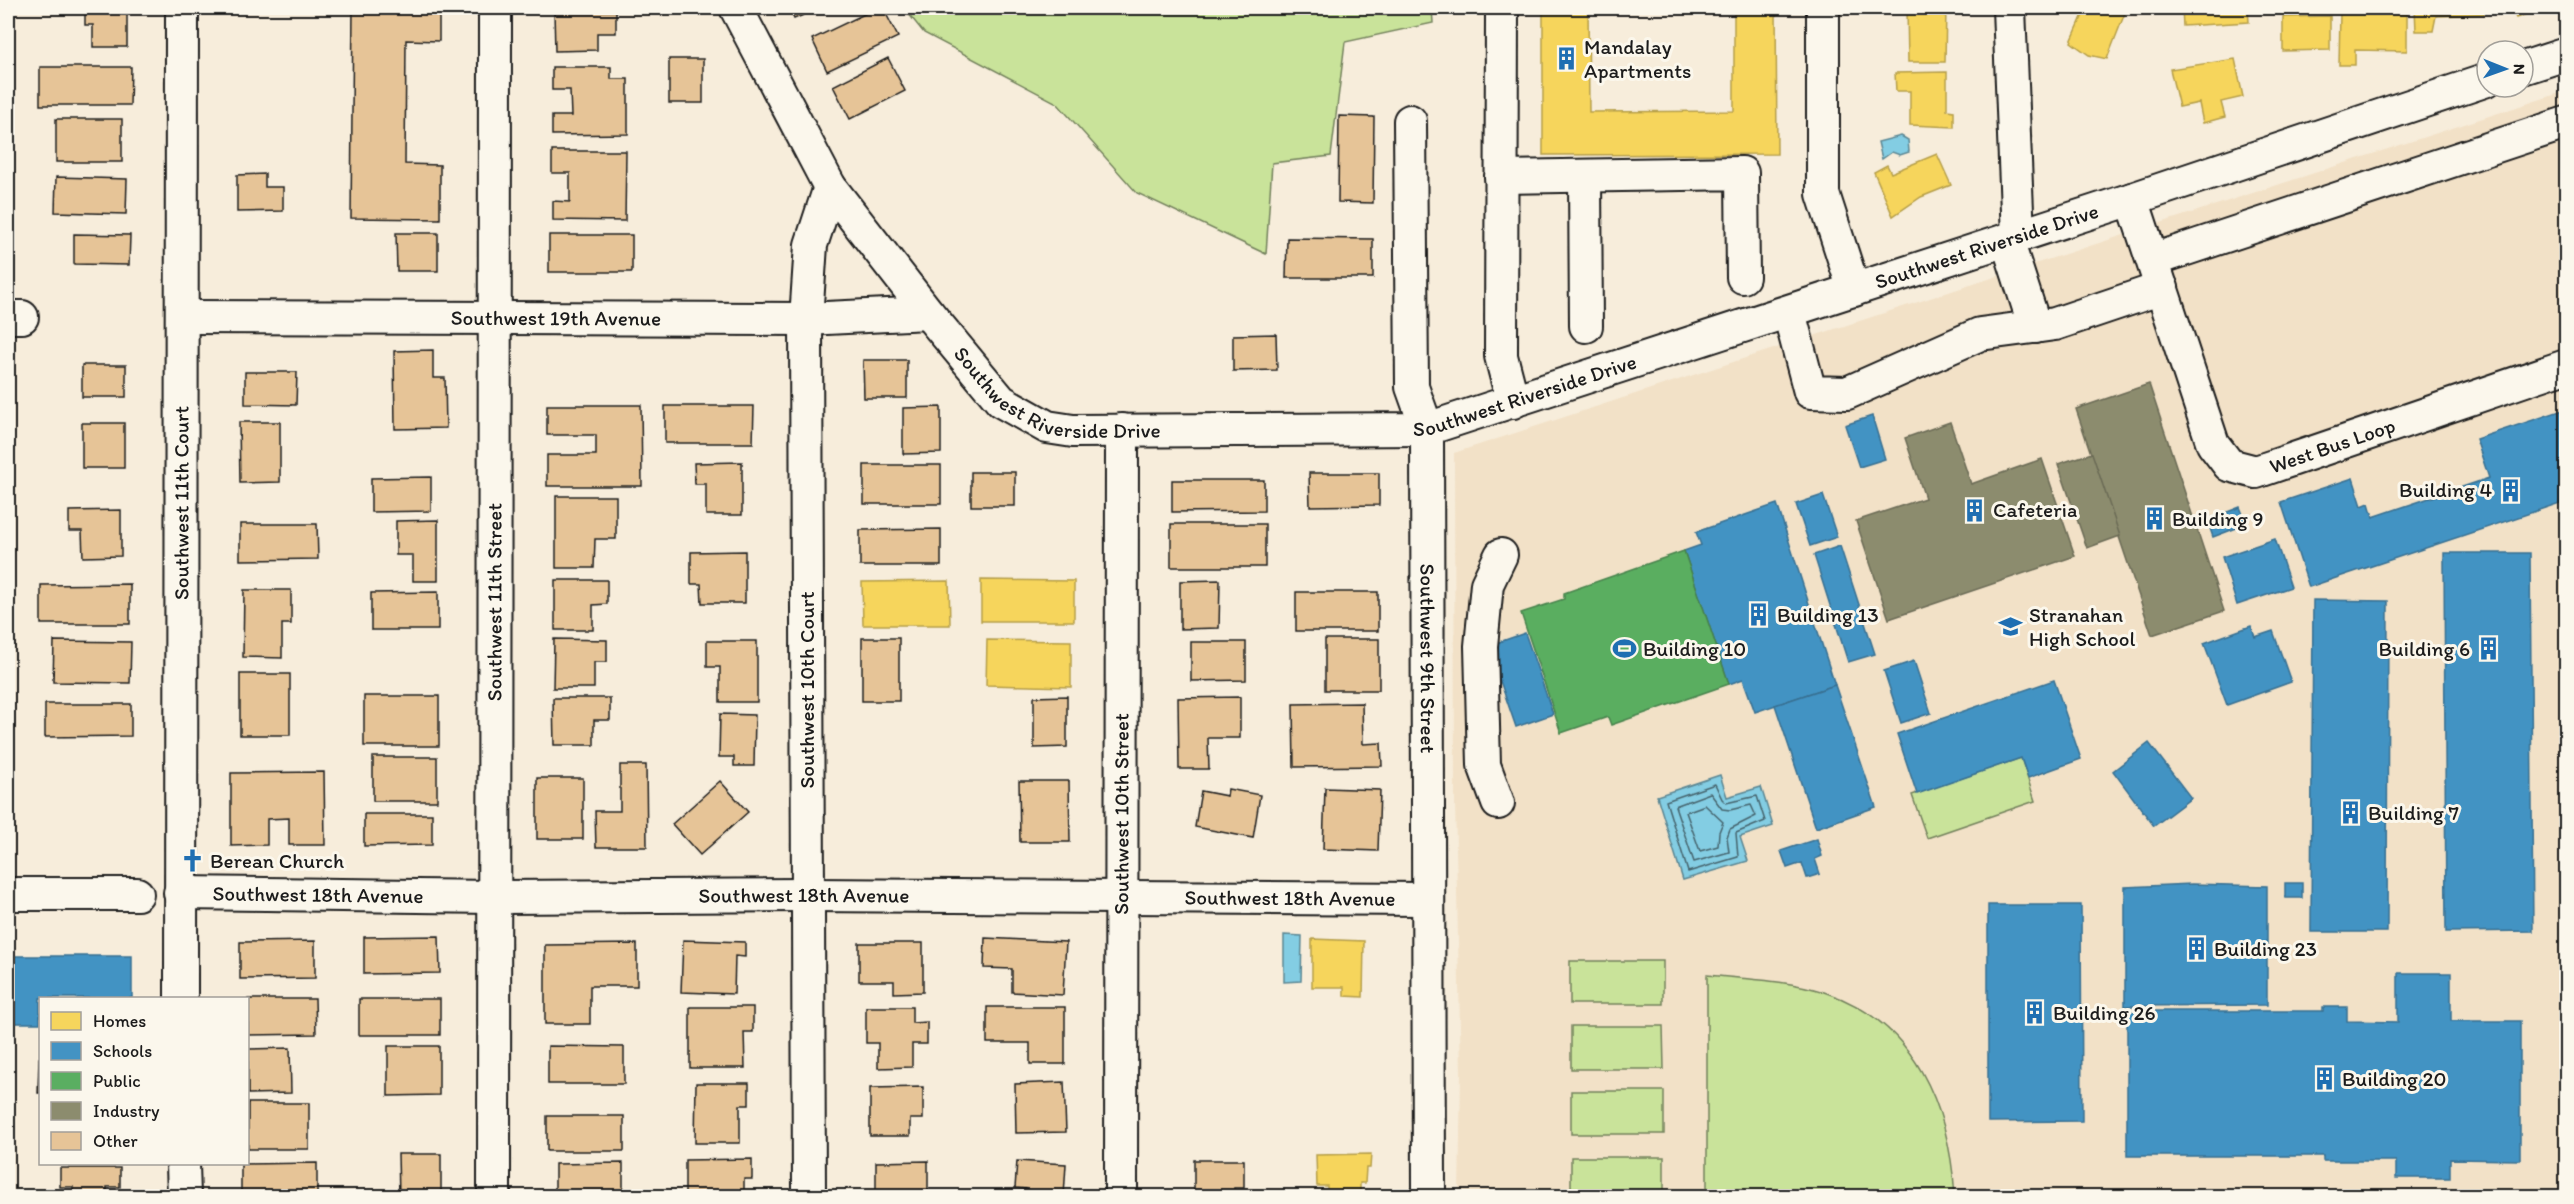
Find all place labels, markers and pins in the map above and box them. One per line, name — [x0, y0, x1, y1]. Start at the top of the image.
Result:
place label: Mandalay Apartments — [1584, 34, 1691, 83]
building icon: Mandalay Apartments — [1553, 46, 1579, 72]
place label: Building 4 — [2399, 477, 2492, 502]
building icon: Building 4 — [2497, 477, 2523, 503]
building icon: Cafeteria — [1962, 497, 1988, 523]
place label: Cafeteria — [1993, 497, 2077, 522]
building icon: Building 9 — [2141, 506, 2167, 532]
place label: Building 9 — [2172, 506, 2263, 531]
building icon: Building 13 — [1746, 602, 1772, 628]
place label: Building 13 — [1777, 602, 1879, 627]
place label: Stranahan High School — [2029, 602, 2136, 651]
school or university icon: Stranahan High School — [1998, 614, 2024, 640]
sports icon: Building 10 — [1612, 636, 1638, 662]
place label: Building 10 — [1643, 636, 1746, 661]
place label: Building 6 — [2378, 636, 2470, 661]
building icon: Building 6 — [2475, 636, 2501, 662]
building icon: Building 7 — [2337, 800, 2363, 826]
place label: Building 7 — [2368, 800, 2459, 825]
church icon: Berean Church — [179, 848, 205, 874]
place label: Berean Church — [210, 848, 344, 873]
building icon: Building 23 — [2183, 936, 2209, 962]
place label: Building 23 — [2214, 936, 2317, 961]
building icon: Building 26 — [2022, 1000, 2048, 1026]
place label: Building 26 — [2053, 1000, 2156, 1025]
building icon: Building 20 — [2311, 1066, 2337, 1092]
place label: Building 20 — [2342, 1066, 2446, 1091]

